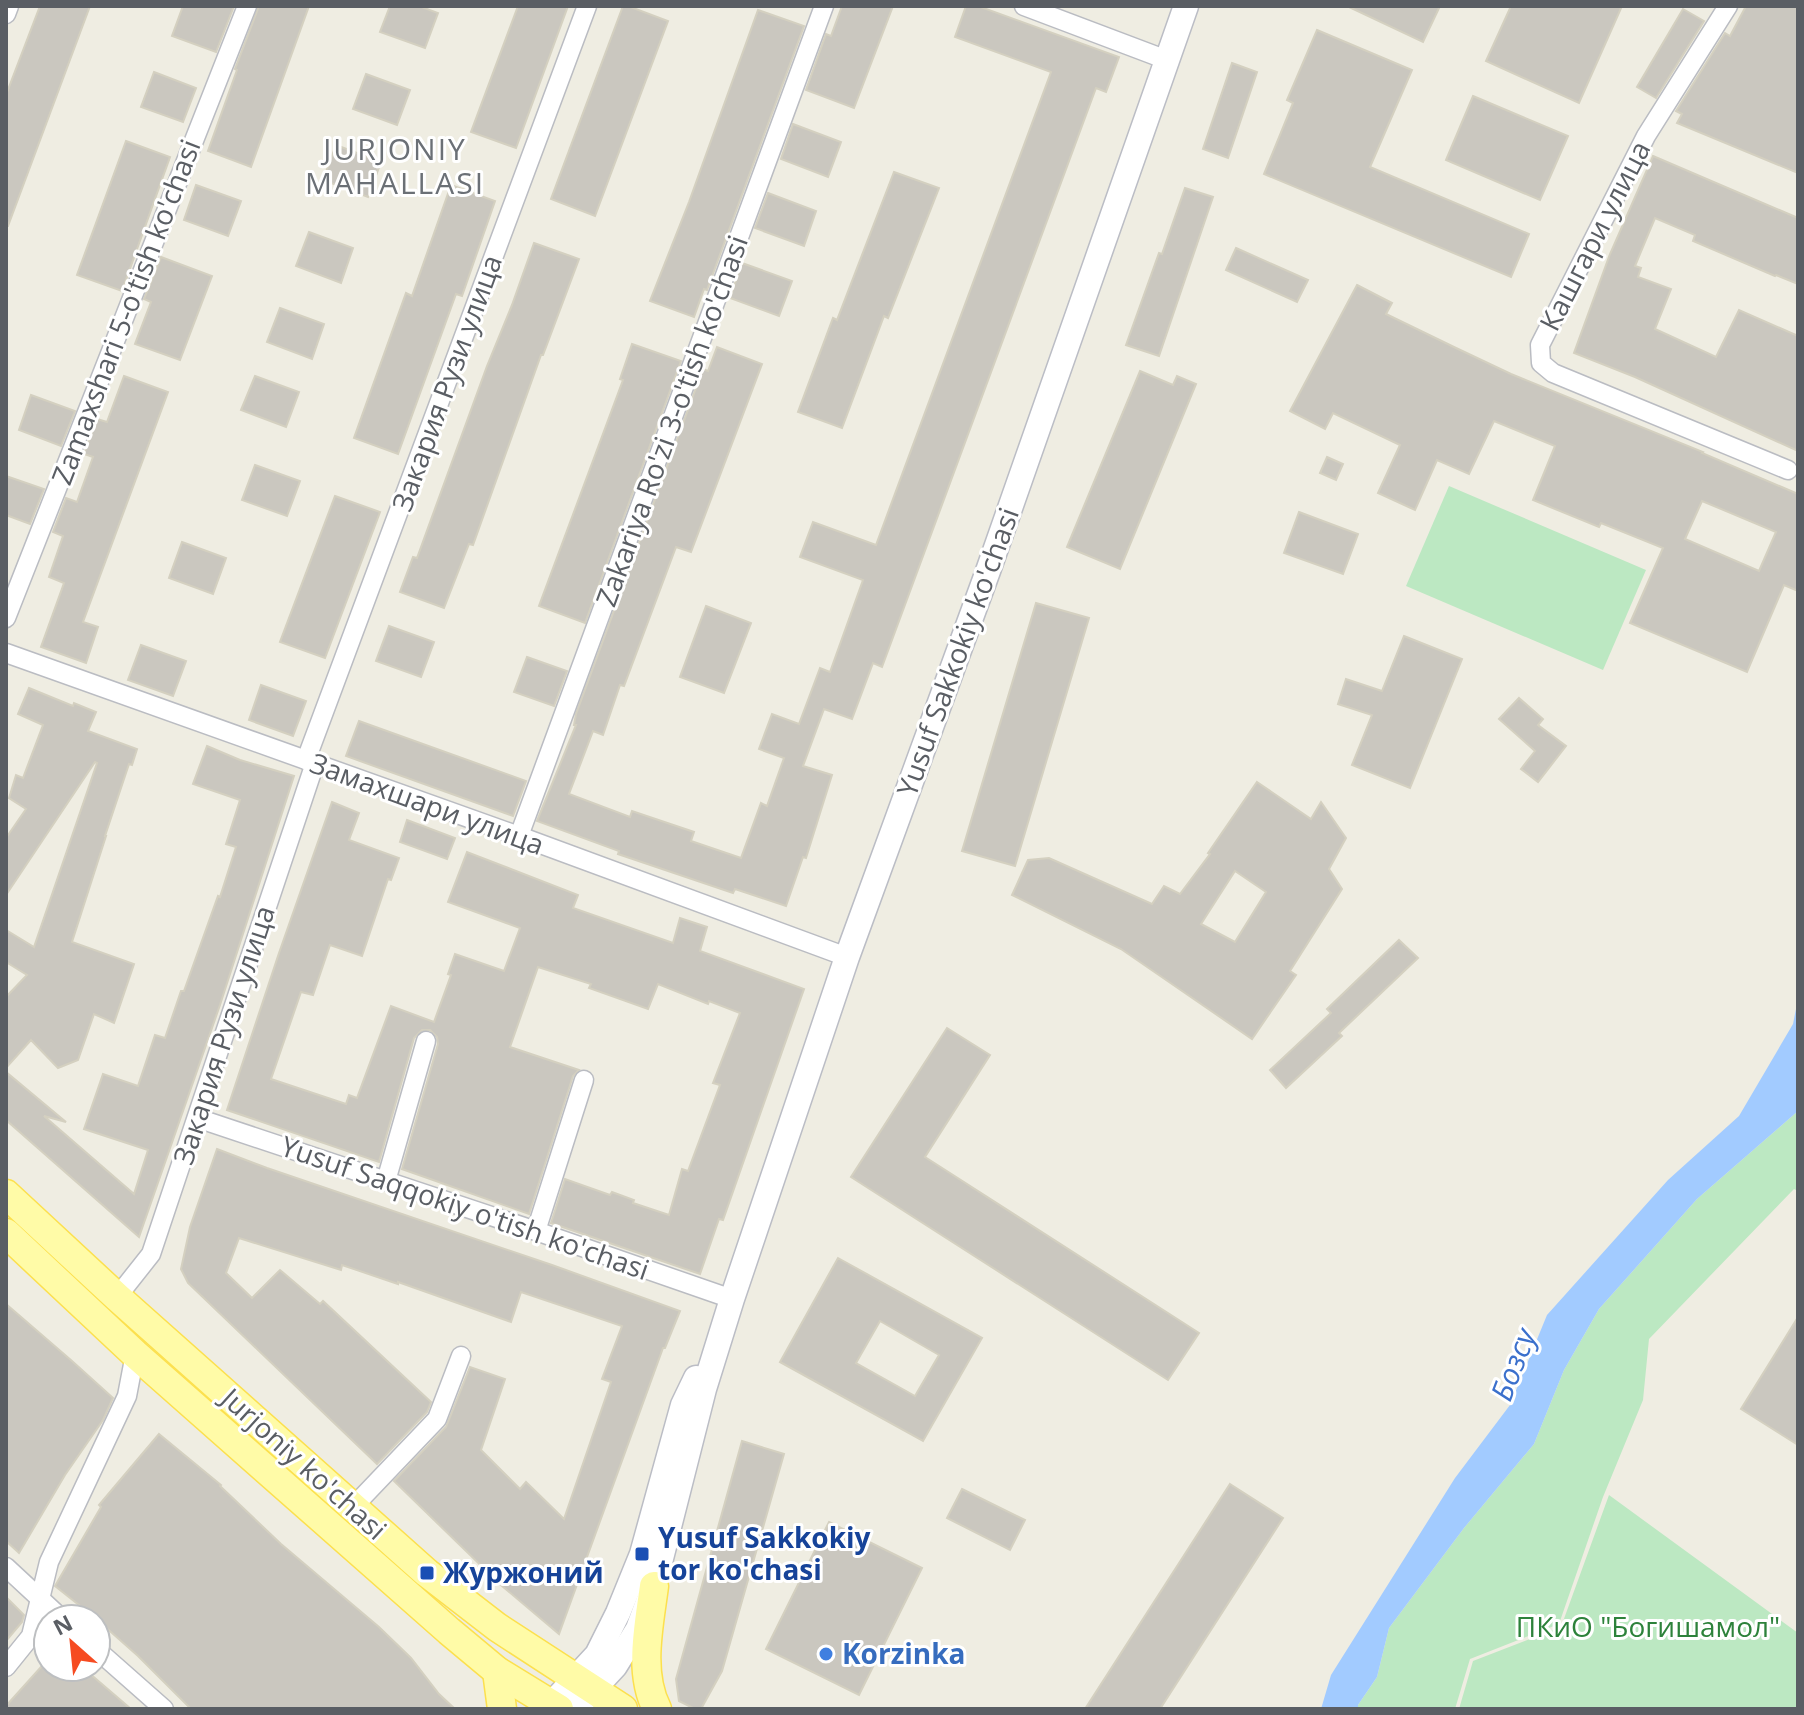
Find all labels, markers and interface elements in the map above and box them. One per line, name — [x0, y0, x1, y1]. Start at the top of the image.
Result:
district label: JURJONIY MAHALLASI — [305, 128, 485, 203]
street label: Zamaxshari 5-o'tish ko'chasi — [42, 134, 209, 490]
street label: Кашгари улица — [1530, 134, 1658, 337]
street label: Zakariya Ro'zi 3-o'tish ko'chasi — [586, 230, 756, 611]
street label: Закария Рузи улица — [382, 249, 510, 516]
street label: Yusuf Sakkokiy ko'chasi — [887, 502, 1027, 801]
street label: Замахшари улица — [305, 743, 550, 863]
street label: Закария Рузи улица — [163, 900, 283, 1169]
street label: Yusuf Saqqokiy o'tish ko'chasi — [276, 1126, 655, 1288]
water label: Бозсу — [1480, 1320, 1546, 1407]
street label: Jurjoniy ko'chasi — [212, 1377, 395, 1548]
place label: Yusuf Sakkokiy tor ko'chasi — [658, 1518, 871, 1588]
marker: Yusuf Sakkokiy tor ko'chasi — [633, 1545, 651, 1563]
place label: Журжоний — [443, 1553, 604, 1591]
marker: Журжоний — [418, 1564, 436, 1582]
north arrow — [32, 1603, 112, 1683]
text: N — [48, 1607, 77, 1642]
park label: ПКиО "Богишамол" — [1516, 1607, 1780, 1645]
place label: Korzinka — [842, 1634, 966, 1672]
marker: Korzinka — [817, 1645, 835, 1663]

